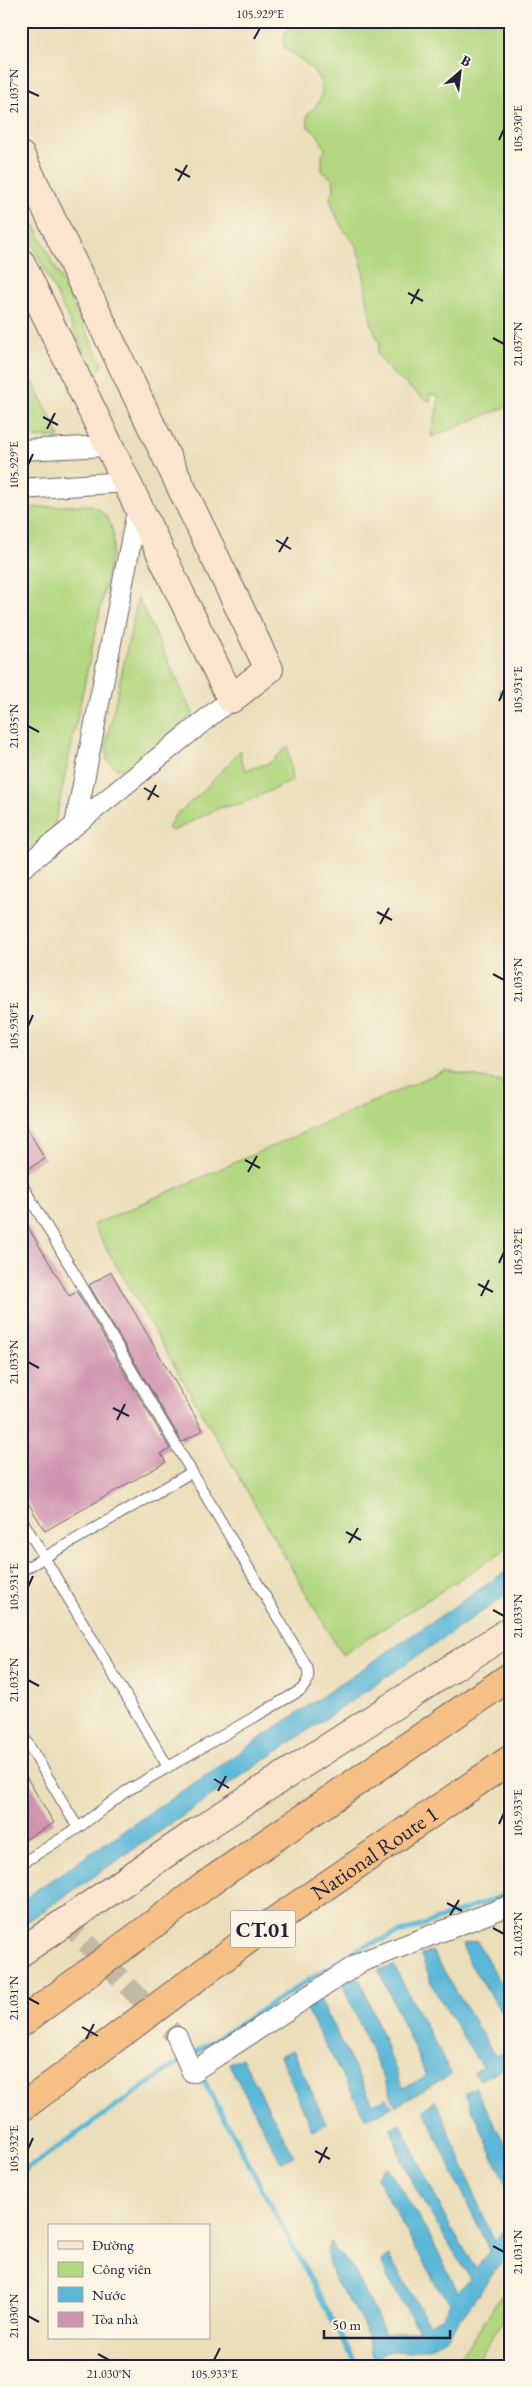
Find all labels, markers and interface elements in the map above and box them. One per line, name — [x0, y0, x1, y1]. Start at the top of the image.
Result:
text: 105.929°E — [236, 6, 284, 22]
north arrow — [434, 48, 484, 98]
text: B — [458, 51, 474, 71]
text: 21.037°N — [6, 68, 22, 113]
text: 105.930°E — [510, 105, 526, 153]
text: 21.037°N — [510, 321, 526, 366]
text: 105.929°E — [6, 441, 22, 489]
text: 105.931°E — [510, 666, 526, 714]
text: 21.035°N — [6, 703, 22, 748]
text: 21.035°N — [510, 957, 526, 1002]
text: 105.930°E — [6, 1002, 22, 1050]
text: 105.932°E — [510, 1228, 526, 1276]
text: 21.033°N — [6, 1339, 22, 1384]
text: 105.931°E — [6, 1563, 22, 1611]
text: 21.033°N — [510, 1593, 526, 1638]
text: 21.032°N — [6, 1657, 22, 1702]
text: 105.933°E — [510, 1789, 526, 1837]
street label: National Route 1 — [305, 1799, 444, 1906]
road number: CT.01 — [230, 1910, 296, 1948]
text: 21.032°N — [510, 1911, 526, 1956]
text: 21.031°N — [6, 1975, 22, 2020]
text: 105.932°E — [6, 2125, 22, 2173]
legend — [48, 2224, 210, 2340]
text: 21.031°N — [510, 2229, 526, 2274]
text: Đường — [92, 2235, 134, 2254]
text: Công viên — [92, 2259, 152, 2278]
text: Nước — [92, 2285, 126, 2304]
text: 21.030°N — [6, 2293, 22, 2338]
scale bar — [324, 2307, 451, 2339]
text: Tòa nhà — [92, 2309, 138, 2328]
text: 50 m — [332, 2315, 361, 2334]
text: 21.030°N — [87, 2366, 132, 2382]
text: 105.933°E — [190, 2366, 238, 2382]

